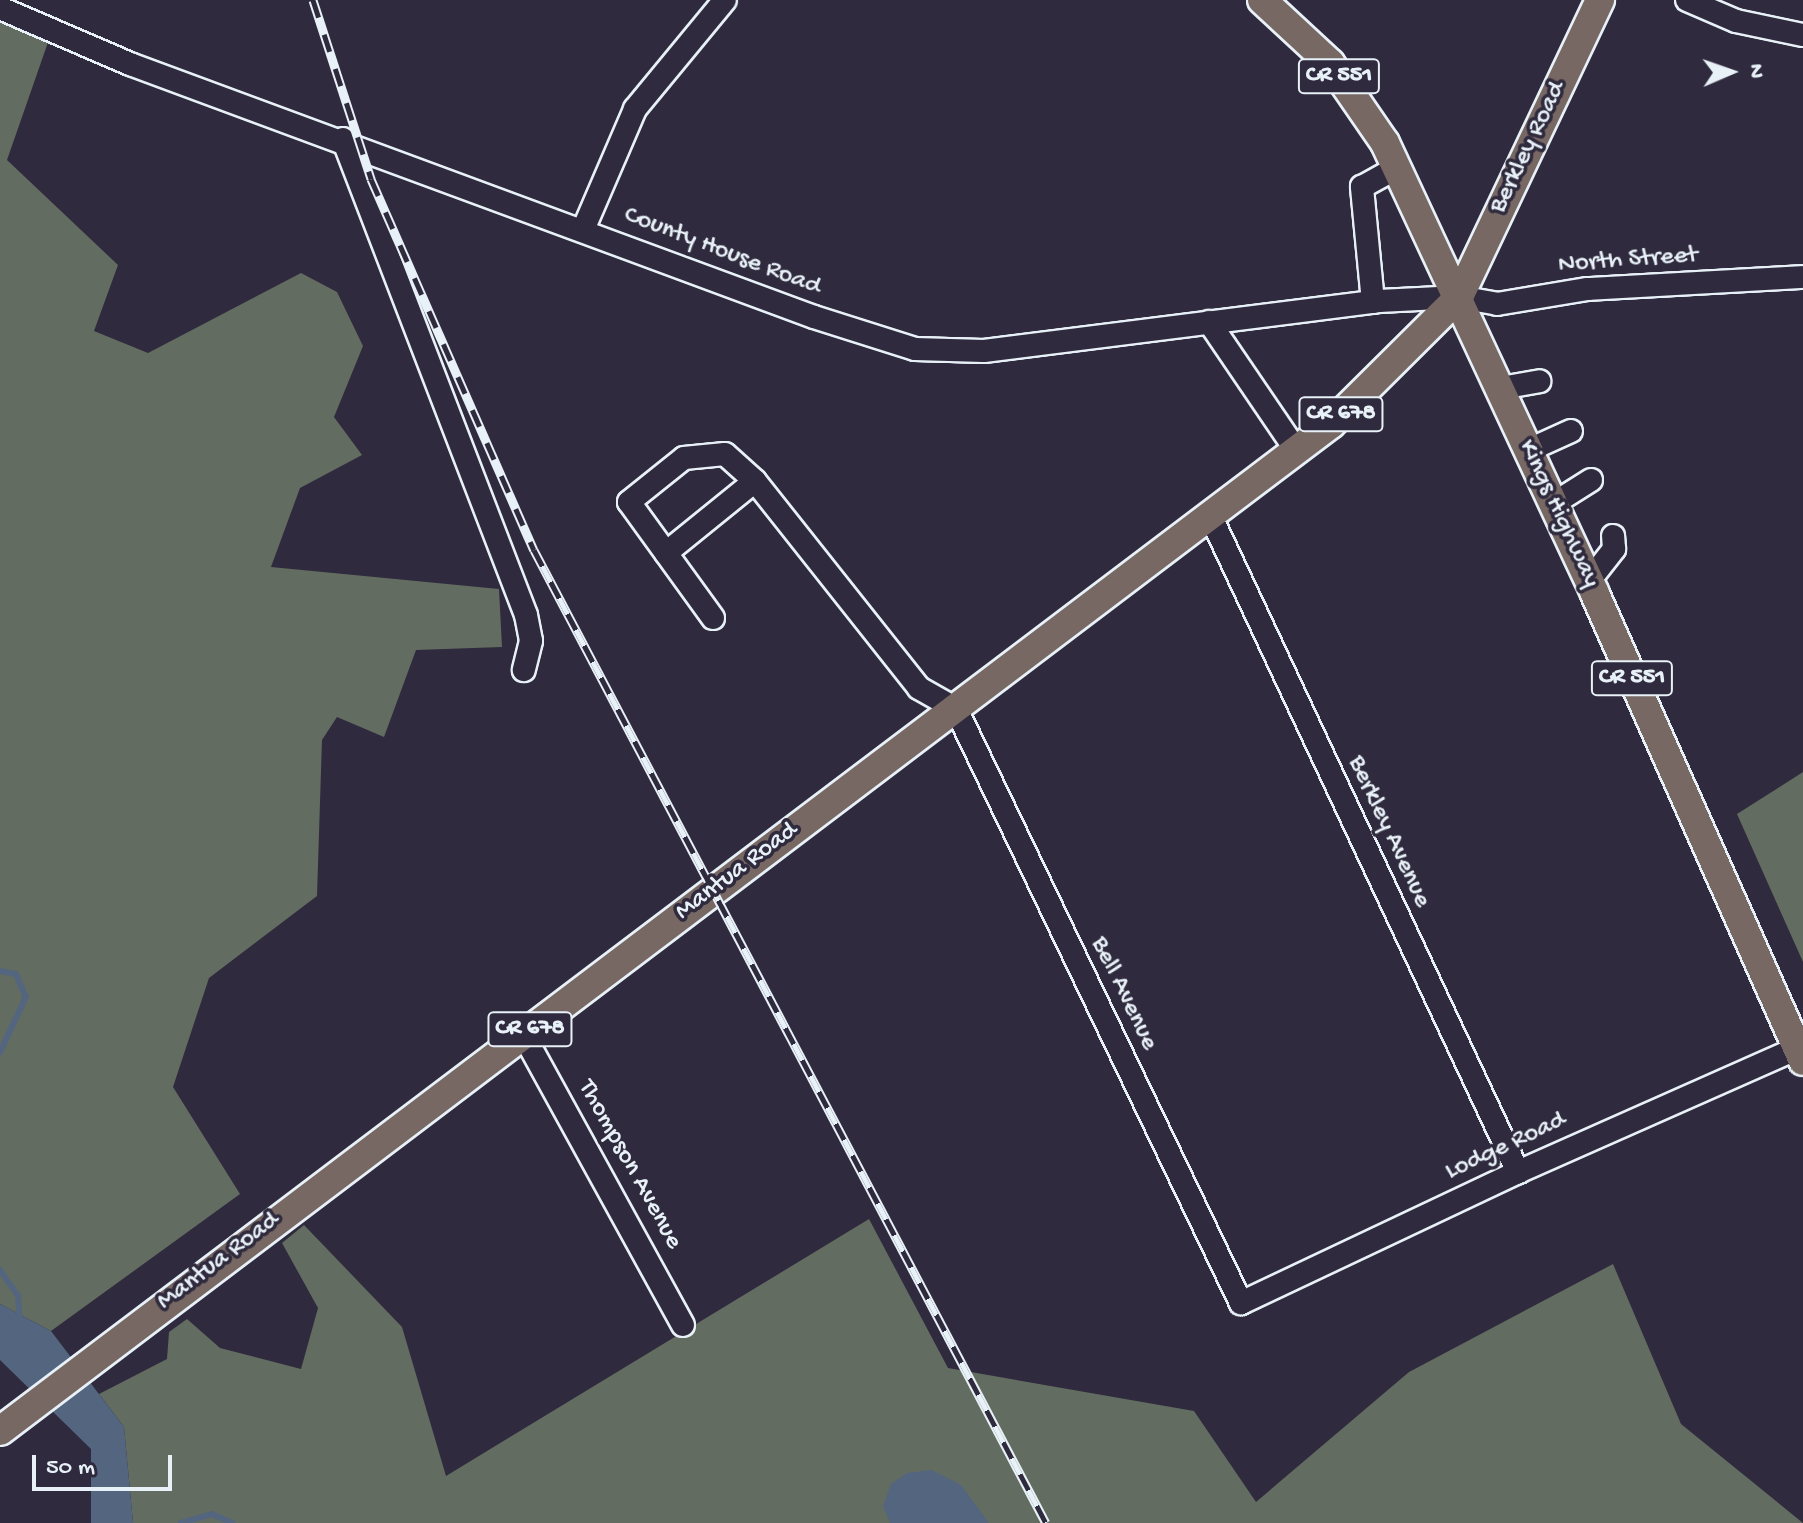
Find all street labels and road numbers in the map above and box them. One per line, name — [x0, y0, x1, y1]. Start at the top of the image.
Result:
road number: CR 551 — [1297, 56, 1381, 96]
street label: Berkley Road — [1484, 77, 1574, 219]
street label: County House Road — [619, 200, 825, 304]
street label: North Street — [1557, 241, 1699, 281]
road number: CR 678 — [1297, 394, 1385, 434]
street label: Kings Highway — [1510, 435, 1606, 593]
road number: CR 551 — [1590, 658, 1674, 698]
street label: Berkley Avenue — [1339, 751, 1437, 913]
street label: Mantua Road — [670, 816, 804, 928]
street label: Bell Avenue — [1082, 932, 1164, 1056]
road number: CR 678 — [486, 1009, 574, 1049]
street label: Thompson Avenue — [570, 1075, 688, 1255]
street label: Lodge Road — [1441, 1106, 1571, 1188]
street label: Mantua Road — [152, 1206, 286, 1318]

